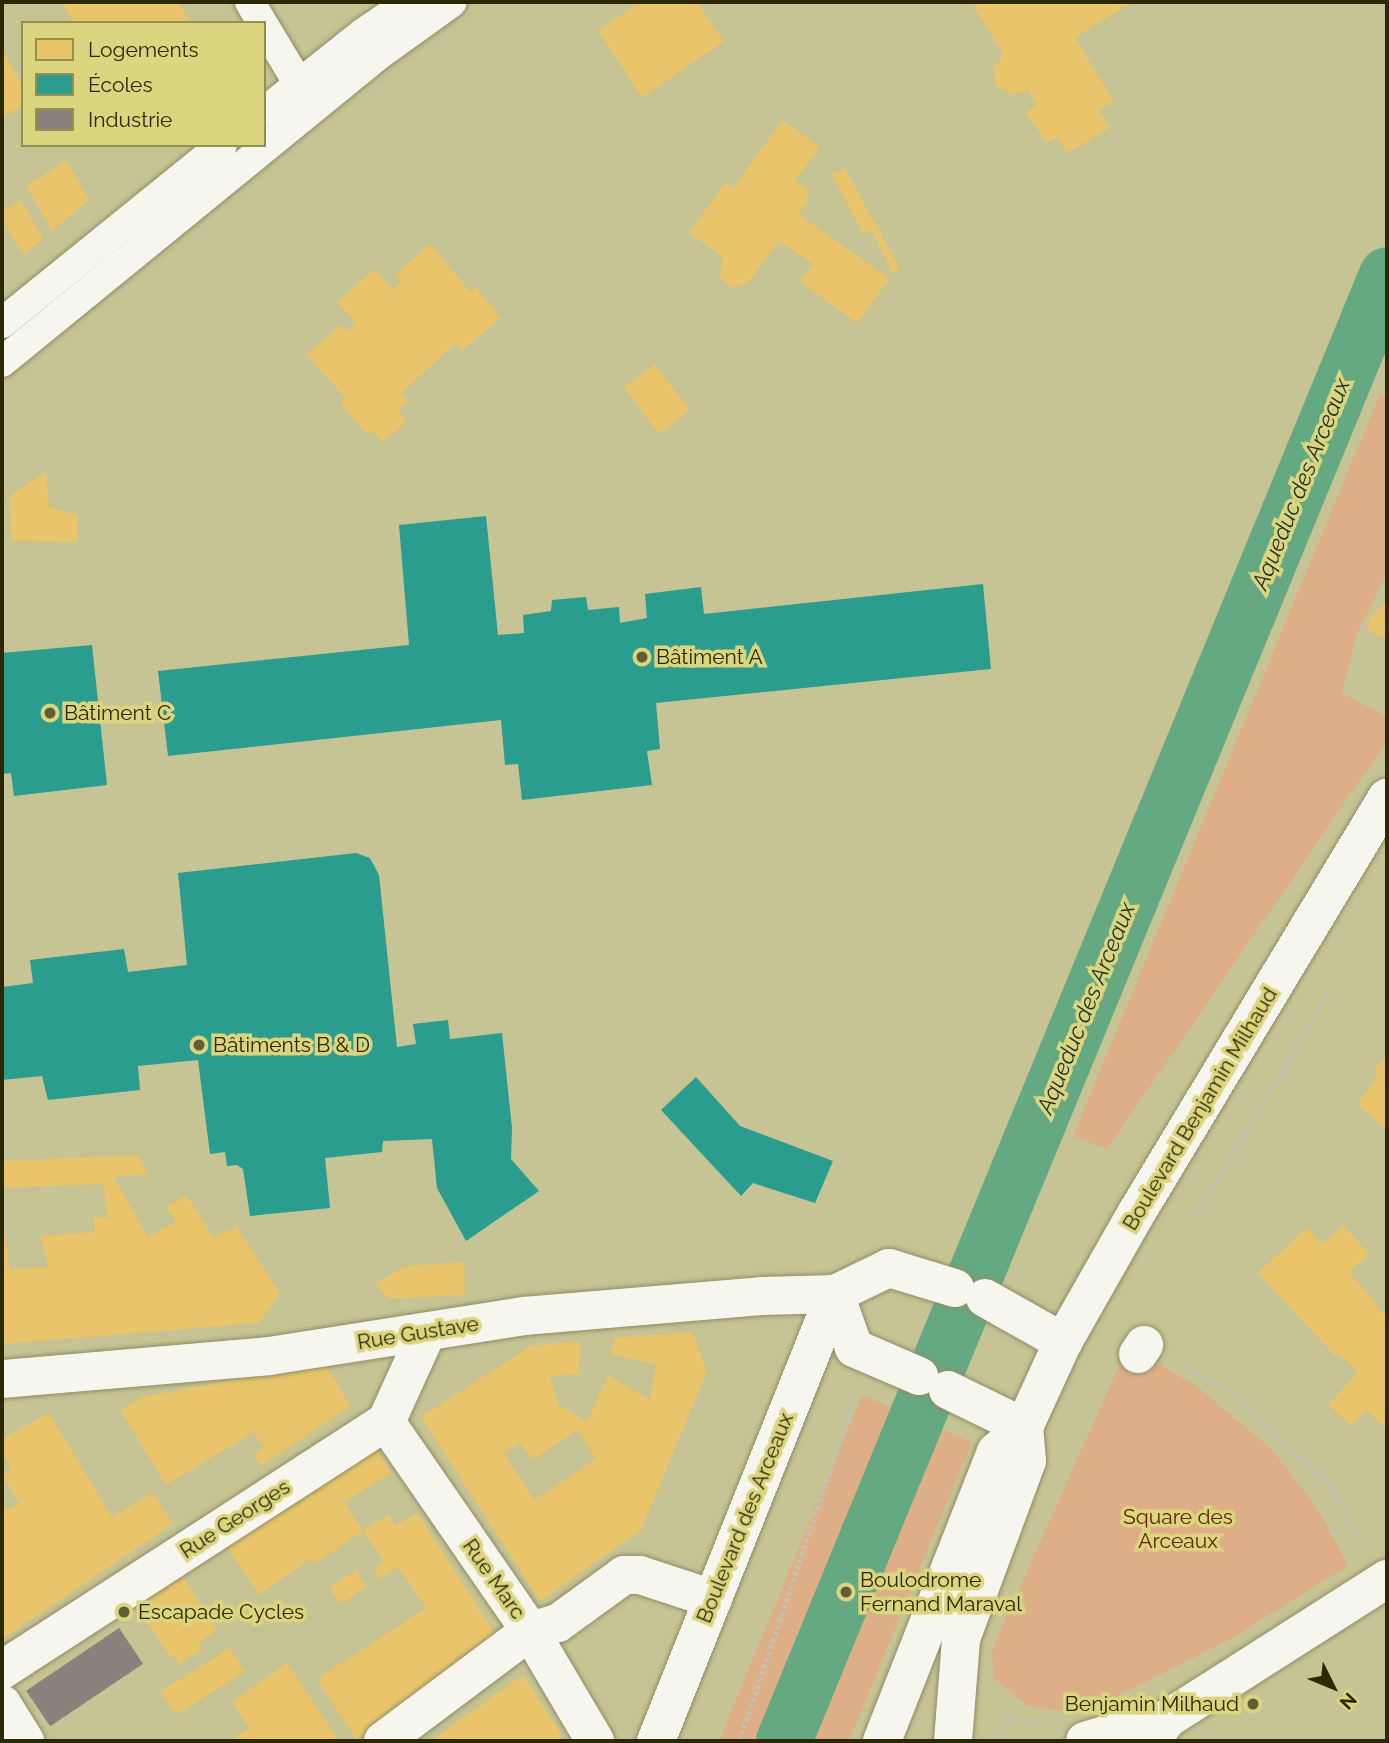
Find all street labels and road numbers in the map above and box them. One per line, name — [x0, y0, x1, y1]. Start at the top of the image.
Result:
street label: Boulevard Benjamin Milhaud — [1117, 983, 1283, 1235]
street label: Rue Gustave — [355, 1311, 481, 1355]
street label: Boulevard des Arceaux — [691, 1409, 799, 1627]
street label: Rue Georges — [175, 1474, 295, 1564]
street label: Rue Marc — [457, 1534, 531, 1624]

